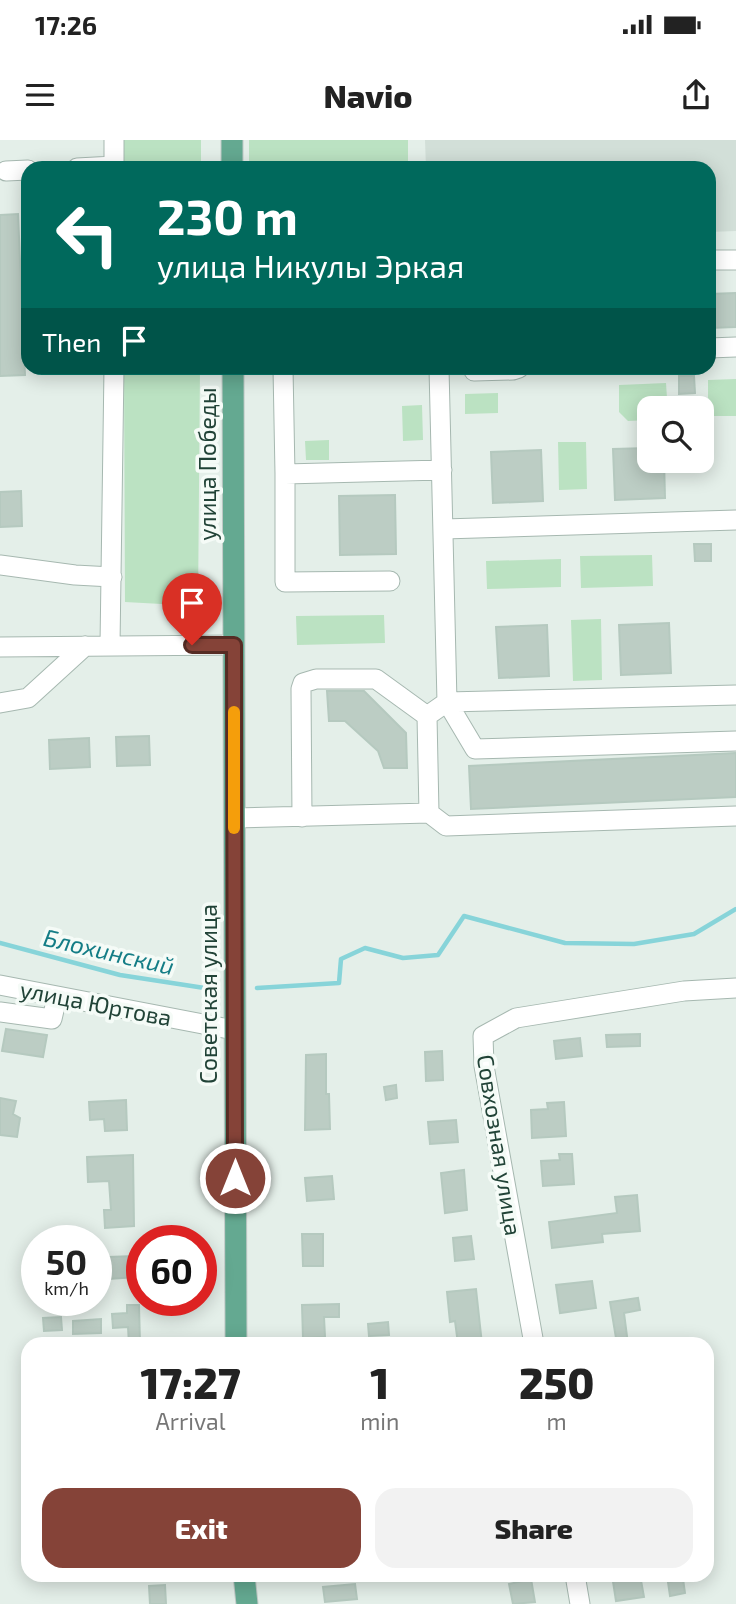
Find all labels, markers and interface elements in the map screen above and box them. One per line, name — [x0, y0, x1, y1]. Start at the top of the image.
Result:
text: 17:26 — [35, 9, 97, 40]
icon: menu — [21, 76, 59, 114]
text: Navio — [323, 76, 413, 114]
icon: share — [677, 76, 715, 114]
text: 230 m — [157, 186, 298, 245]
icon: left — [42, 189, 133, 280]
text: улица Никулы Эркая — [157, 246, 464, 284]
icon: arrive — [115, 322, 153, 360]
text: Then — [42, 326, 101, 357]
street label: улица Победы — [193, 387, 222, 541]
map controls — [637, 396, 714, 473]
button: search — [637, 396, 714, 473]
pin — [162, 573, 222, 645]
icon: arrive — [173, 584, 211, 622]
street label: Советская улица — [194, 904, 223, 1084]
water label: Блохинский — [41, 922, 177, 980]
street label: улица Юртова — [18, 975, 174, 1032]
street label: Совхозная улица — [471, 1052, 528, 1238]
position arrow — [198, 1141, 272, 1215]
speed limit sign: 60 — [126, 1225, 217, 1316]
text: 50 — [46, 1240, 87, 1282]
text: km/h — [44, 1277, 89, 1299]
text: 17:27 — [141, 1357, 241, 1407]
text: 1 — [370, 1357, 389, 1407]
text: 250 — [519, 1357, 594, 1407]
text: Arrival — [156, 1407, 226, 1435]
text: min — [360, 1407, 399, 1435]
text: m — [547, 1407, 567, 1435]
button: Exit — [42, 1488, 361, 1568]
button: Share — [375, 1488, 693, 1568]

